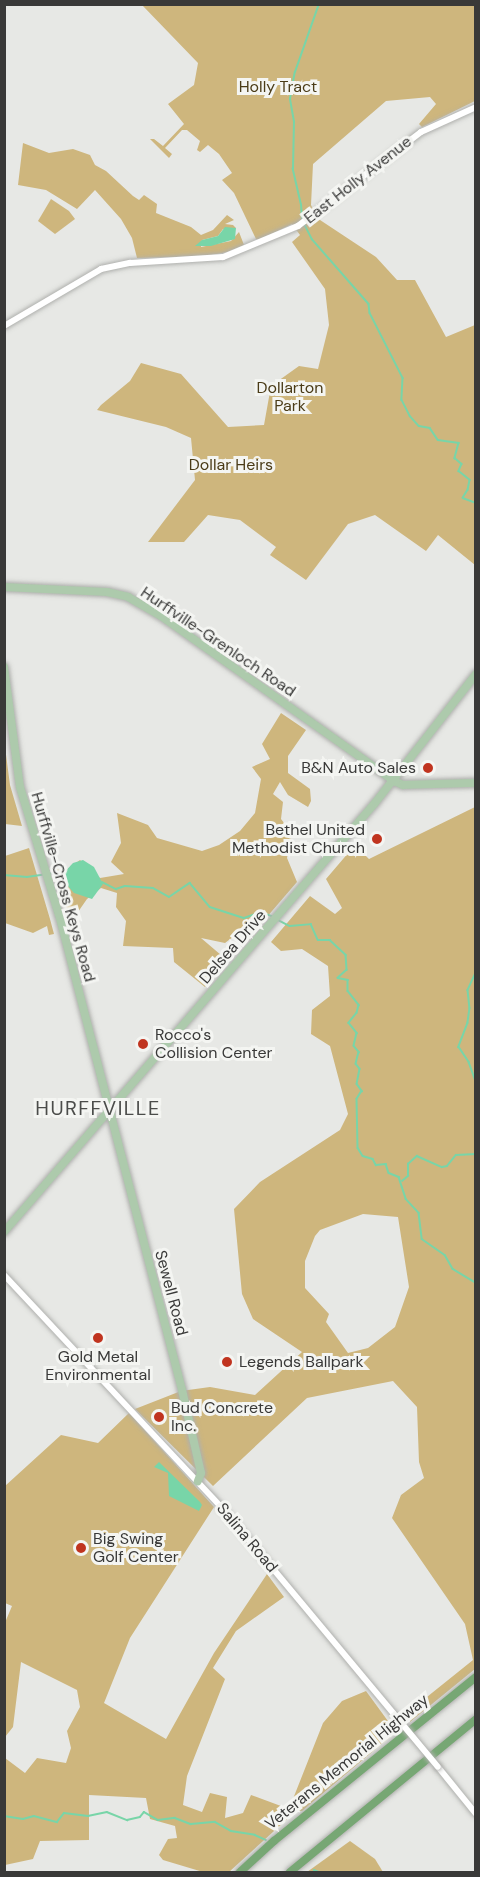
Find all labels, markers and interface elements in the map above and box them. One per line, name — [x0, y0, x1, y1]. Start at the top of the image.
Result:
park label: Holly Tract — [239, 77, 317, 97]
street label: East Holly Avenue — [300, 132, 416, 228]
park label: Dollarton Park — [257, 378, 323, 416]
park label: Dollar Heirs — [189, 455, 273, 475]
street label: Hurffville-Grenloch Road — [137, 583, 299, 701]
place label: B&N Auto Sales — [301, 758, 416, 778]
marker: B&N Auto Sales — [421, 761, 435, 775]
street label: Hurffville-Cross Keys Road — [27, 790, 99, 984]
place label: Bethel United Methodist Church — [232, 820, 365, 858]
marker: Bethel United Methodist Church — [370, 832, 384, 846]
street label: Delsea Drive — [196, 906, 270, 988]
place label: Rocco's Collision Center — [155, 1025, 273, 1063]
marker: Rocco's Collision Center — [136, 1037, 150, 1051]
district label: HURFFVILLE — [35, 1096, 161, 1120]
street label: Sewell Road — [150, 1248, 192, 1338]
marker: Gold Metal Environmental — [91, 1331, 105, 1345]
place label: Gold Metal Environmental — [45, 1347, 151, 1385]
place label: Legends Ballpark — [239, 1352, 364, 1372]
marker: Legends Ballpark — [220, 1355, 234, 1369]
place label: Bud Concrete Inc. — [171, 1398, 273, 1436]
marker: Bud Concrete Inc. — [152, 1410, 166, 1424]
street label: Salina Road — [212, 1499, 282, 1577]
place label: Big Swing Golf Center — [93, 1529, 179, 1567]
marker: Big Swing Golf Center — [74, 1541, 88, 1555]
street label: Veterans Memorial Highway — [262, 1690, 432, 1834]

